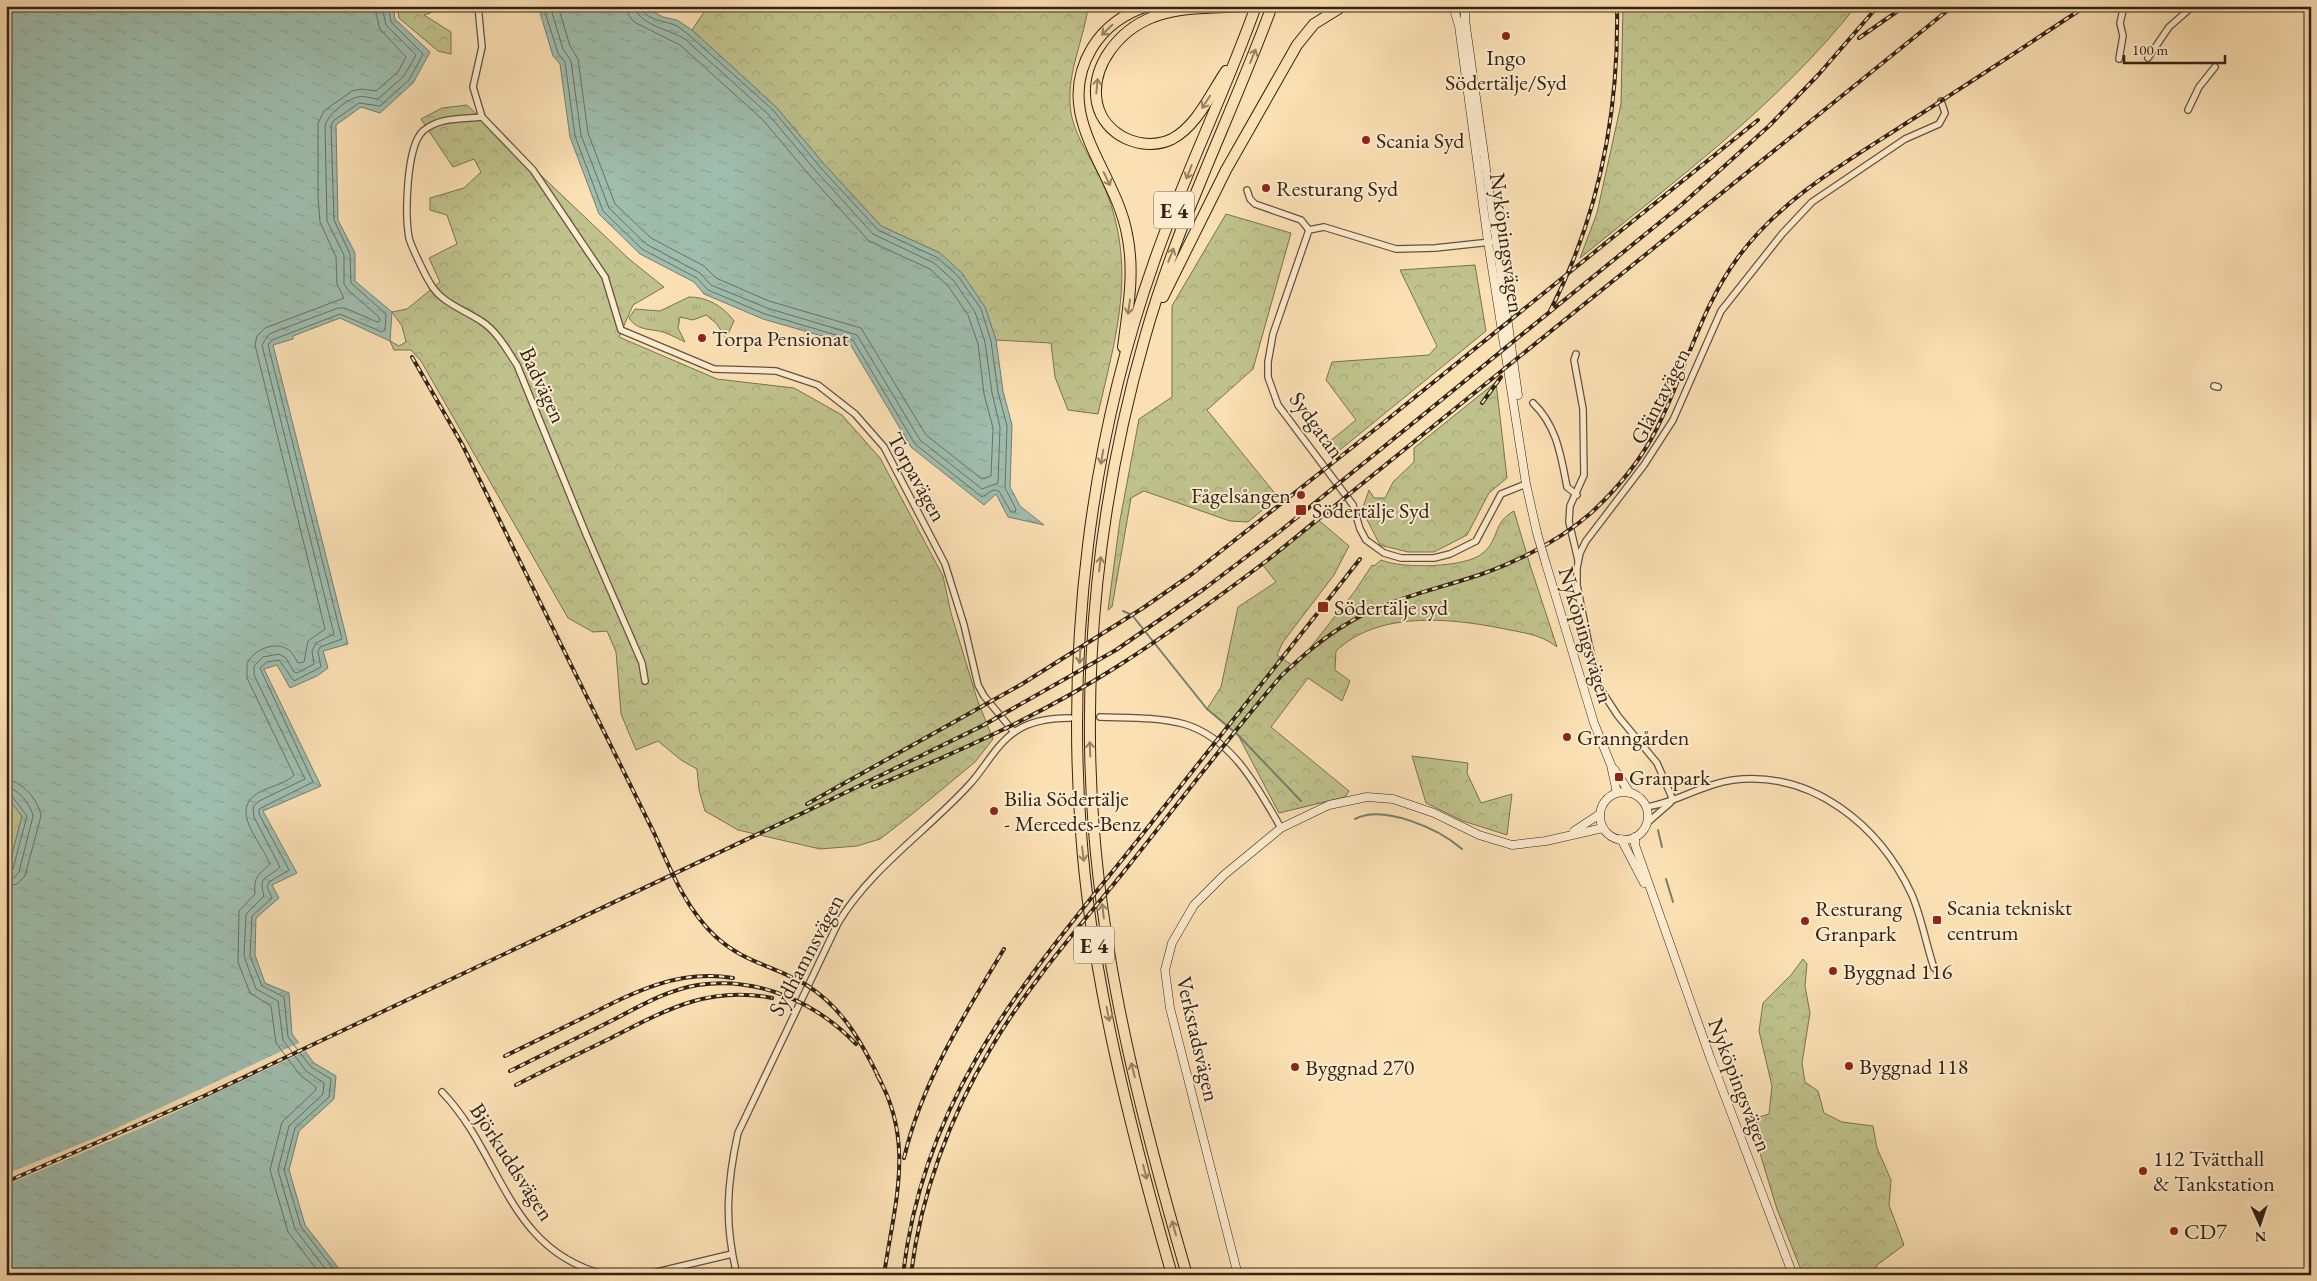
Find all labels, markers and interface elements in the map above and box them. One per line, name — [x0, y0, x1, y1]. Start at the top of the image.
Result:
one-way arrow — [1100, 24, 1113, 36]
marker: Ingo Södertälje/Syd — [1500, 30, 1512, 42]
scale bar — [2124, 32, 2226, 64]
text: 100 m — [2132, 40, 2169, 59]
place label: Ingo Södertälje/Syd — [1445, 43, 1568, 97]
one-way arrow — [1249, 49, 1258, 64]
one-way arrow — [1093, 78, 1102, 94]
one-way arrow — [1200, 95, 1210, 109]
place label: Scania Syd — [1376, 126, 1465, 155]
marker: Scania Syd — [1360, 134, 1372, 146]
one-way arrow — [1184, 164, 1193, 180]
one-way arrow — [1103, 171, 1112, 186]
street label: Nyköpingsvägen — [1483, 171, 1531, 315]
place label: Resturang Syd — [1276, 174, 1399, 203]
marker: Resturang Syd — [1260, 182, 1272, 194]
road number: E 4 — [1154, 192, 1194, 228]
one-way arrow — [1167, 248, 1176, 263]
one-way arrow — [1123, 299, 1133, 315]
place label: Torpa Pensionat — [712, 324, 849, 353]
marker: Torpa Pensionat — [696, 332, 708, 344]
street label: Badvägen — [513, 342, 573, 428]
street label: Gläntavägen — [1623, 342, 1697, 449]
street label: Sydgatan — [1283, 386, 1351, 465]
street label: Torpavägen — [881, 427, 954, 527]
one-way arrow — [1097, 448, 1106, 464]
place label: Fågelsången — [1191, 481, 1291, 510]
marker: Fågelsången — [1295, 489, 1307, 501]
place label: Södertälje Syd — [1312, 496, 1430, 525]
marker: Södertälje Syd — [1294, 503, 1308, 517]
one-way arrow — [1095, 557, 1105, 573]
street label: Nyköpingsvägen — [1551, 563, 1621, 707]
place label: Södertälje syd — [1334, 593, 1449, 622]
marker: Södertälje syd — [1316, 600, 1330, 614]
one-way arrow — [1075, 648, 1084, 664]
place label: Granngården — [1577, 723, 1690, 752]
marker: Granngården — [1561, 731, 1573, 743]
one-way arrow — [1086, 741, 1095, 757]
place label: Granpark — [1629, 763, 1711, 792]
marker: Granpark — [1613, 771, 1625, 783]
place label: Bilia Södertälje - Mercedes-Benz — [1004, 784, 1142, 838]
marker: Bilia Södertälje - Mercedes-Benz — [988, 805, 1000, 817]
one-way arrow — [1078, 845, 1088, 861]
street label: Sydhamnsvägen — [762, 889, 850, 1021]
place label: Scania tekniskt centrum — [1947, 893, 2072, 947]
place label: Resturang Granpark — [1815, 894, 1903, 948]
one-way arrow — [1098, 903, 1108, 919]
marker: Scania tekniskt centrum — [1931, 914, 1943, 926]
marker: Resturang Granpark — [1799, 915, 1811, 927]
road number: E 4 — [1074, 926, 1114, 964]
place label: Byggnad 116 — [1843, 957, 1953, 986]
marker: Byggnad 116 — [1827, 965, 1839, 977]
street label: Verkstadsvägen — [1170, 974, 1227, 1105]
one-way arrow — [1104, 1006, 1113, 1022]
street label: Nyköpingsvägen — [1701, 1014, 1779, 1156]
place label: Byggnad 118 — [1859, 1052, 1968, 1081]
place label: Byggnad 270 — [1305, 1053, 1415, 1082]
marker: Byggnad 118 — [1843, 1060, 1855, 1072]
marker: Byggnad 270 — [1289, 1061, 1301, 1073]
one-way arrow — [1128, 1063, 1137, 1079]
street label: Björkuddsvägen — [463, 1097, 561, 1227]
place label: 112 Tvätthall & Tankstation — [2153, 1144, 2275, 1198]
one-way arrow — [1141, 1164, 1150, 1180]
marker: 112 Tvätthall & Tankstation — [2137, 1165, 2149, 1177]
north arrow — [2234, 1198, 2284, 1248]
place label: CD7 — [2184, 1217, 2227, 1246]
one-way arrow — [1168, 1220, 1178, 1236]
marker: CD7 — [2168, 1225, 2180, 1237]
text: N — [2254, 1228, 2267, 1246]

